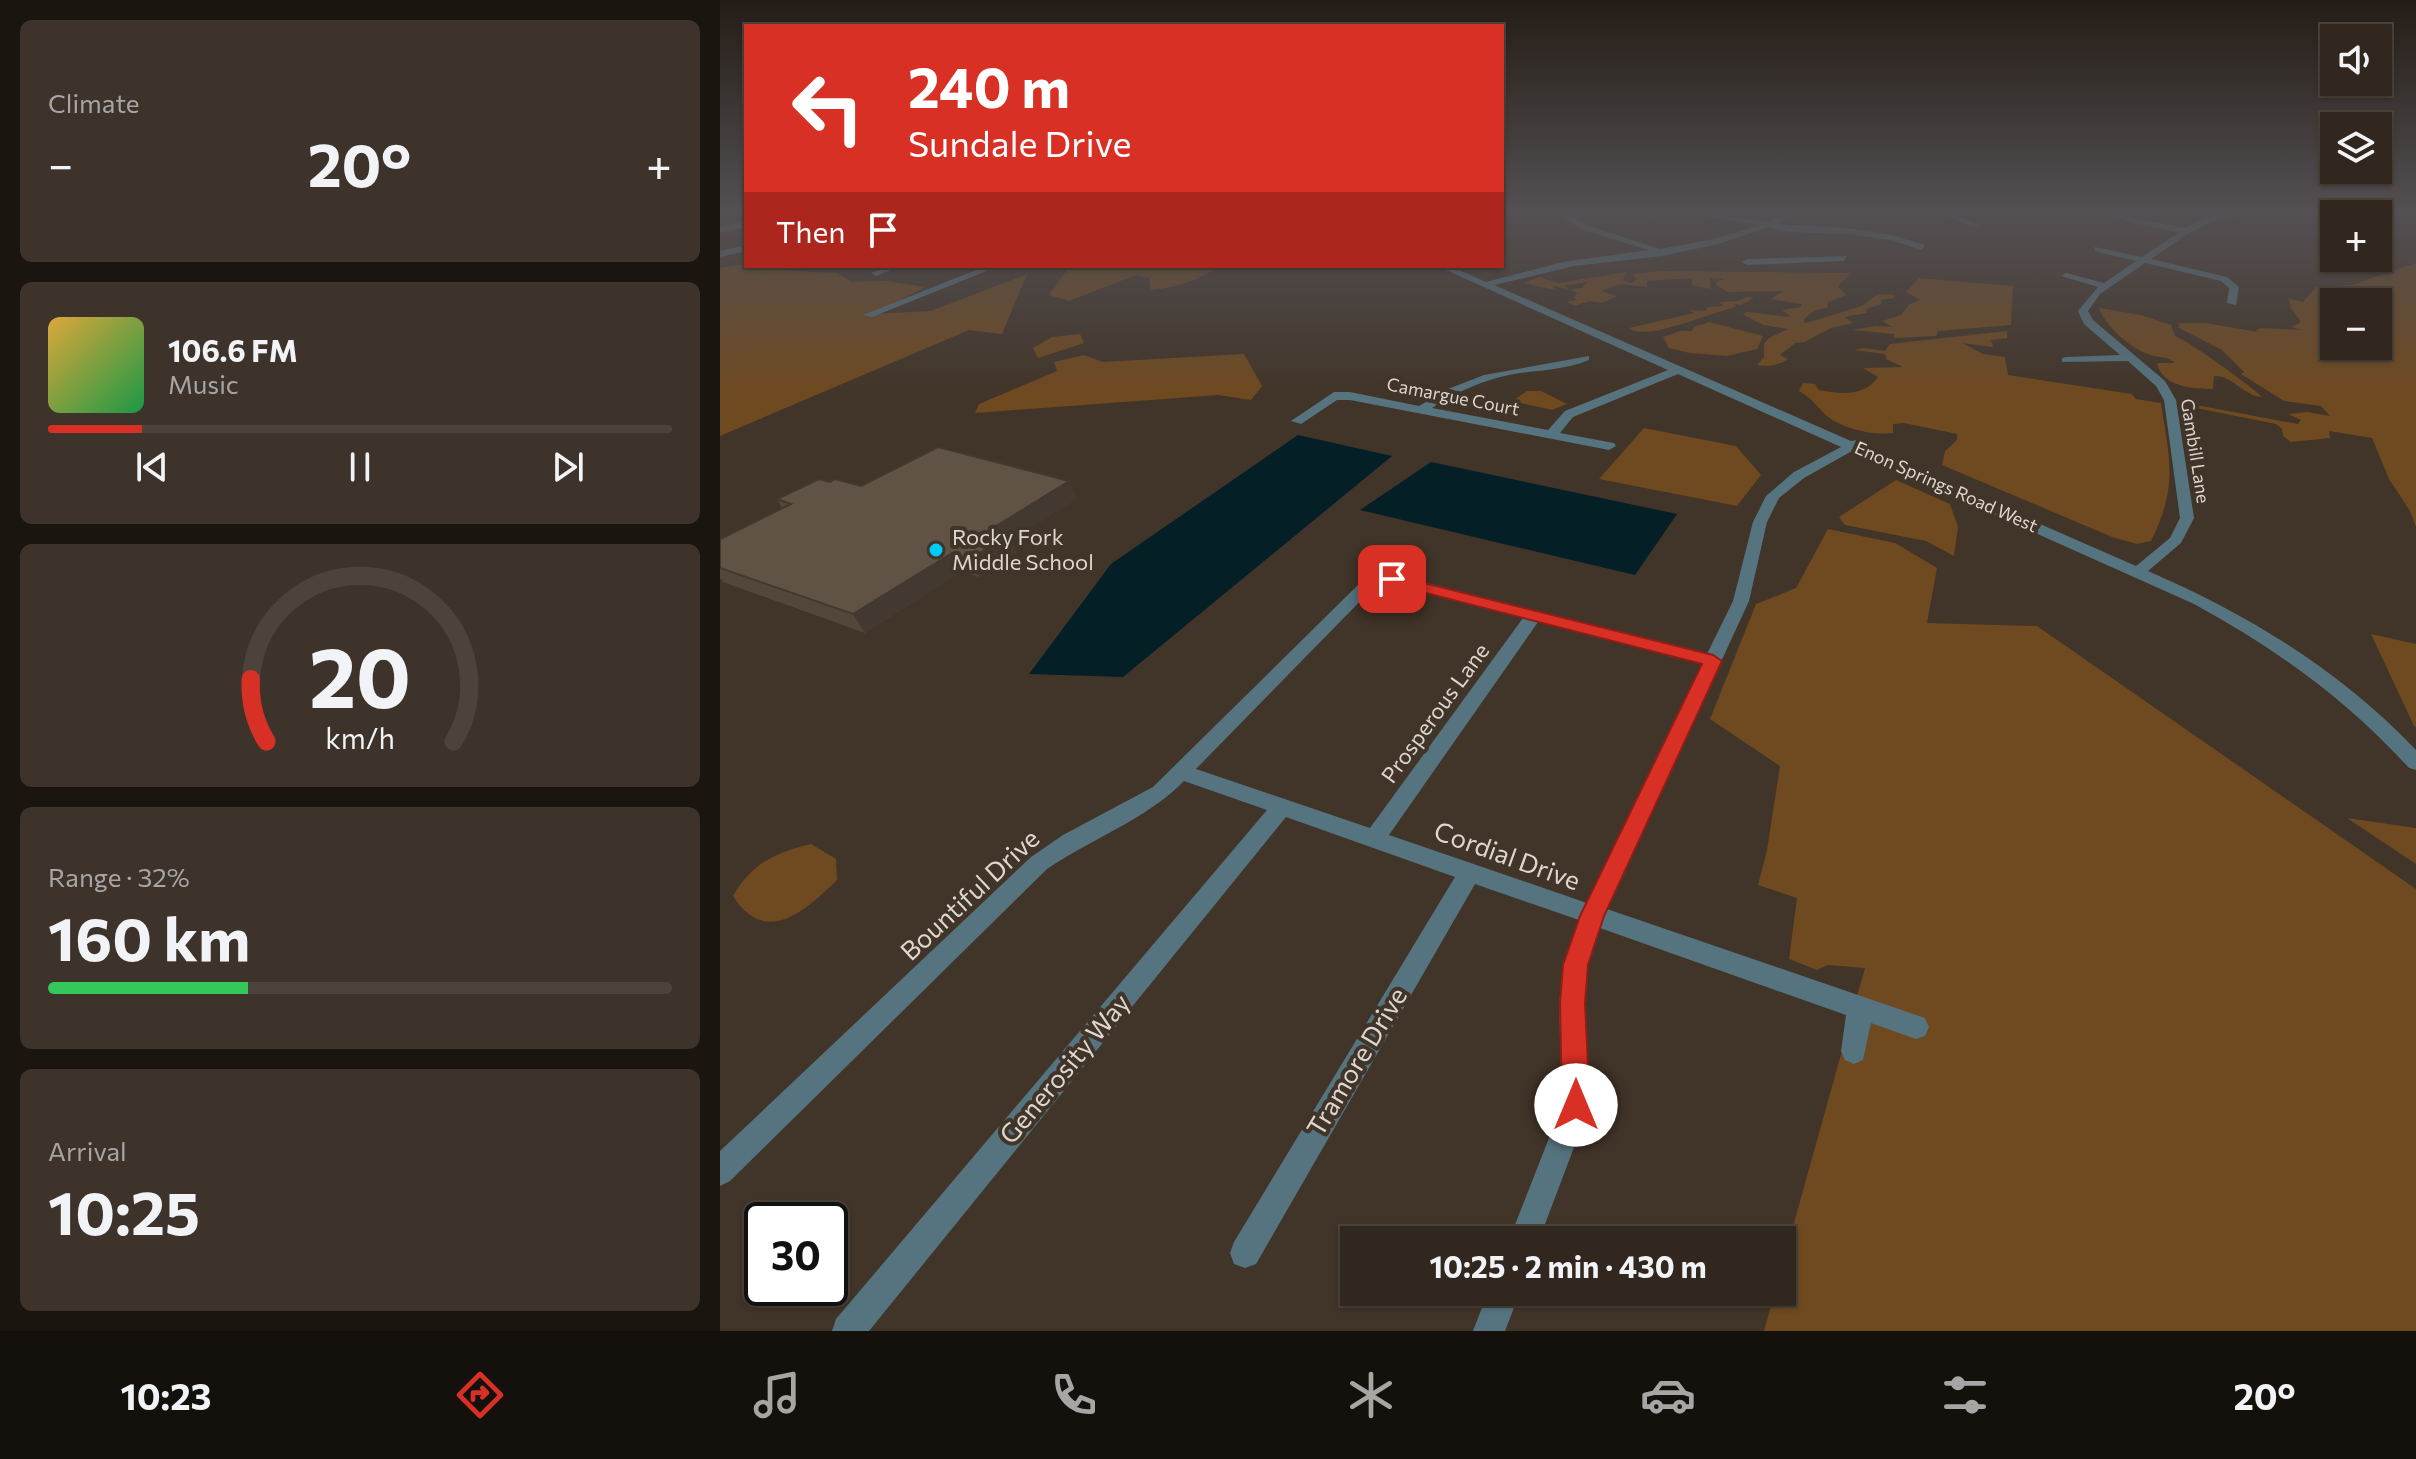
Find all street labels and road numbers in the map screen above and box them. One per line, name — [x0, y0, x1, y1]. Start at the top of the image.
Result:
street label: Camargue Court — [1385, 372, 1521, 420]
street label: Gambill Lane — [2177, 397, 2215, 505]
street label: Enon Springs Road West — [1852, 436, 2041, 536]
street label: Prosperous Lane — [1375, 638, 1494, 788]
street label: Cordial Drive — [1430, 814, 1585, 895]
street label: Bountiful Drive — [893, 822, 1045, 966]
street label: Tramore Drive — [1299, 981, 1412, 1141]
street label: Generosity Way — [992, 987, 1136, 1149]

